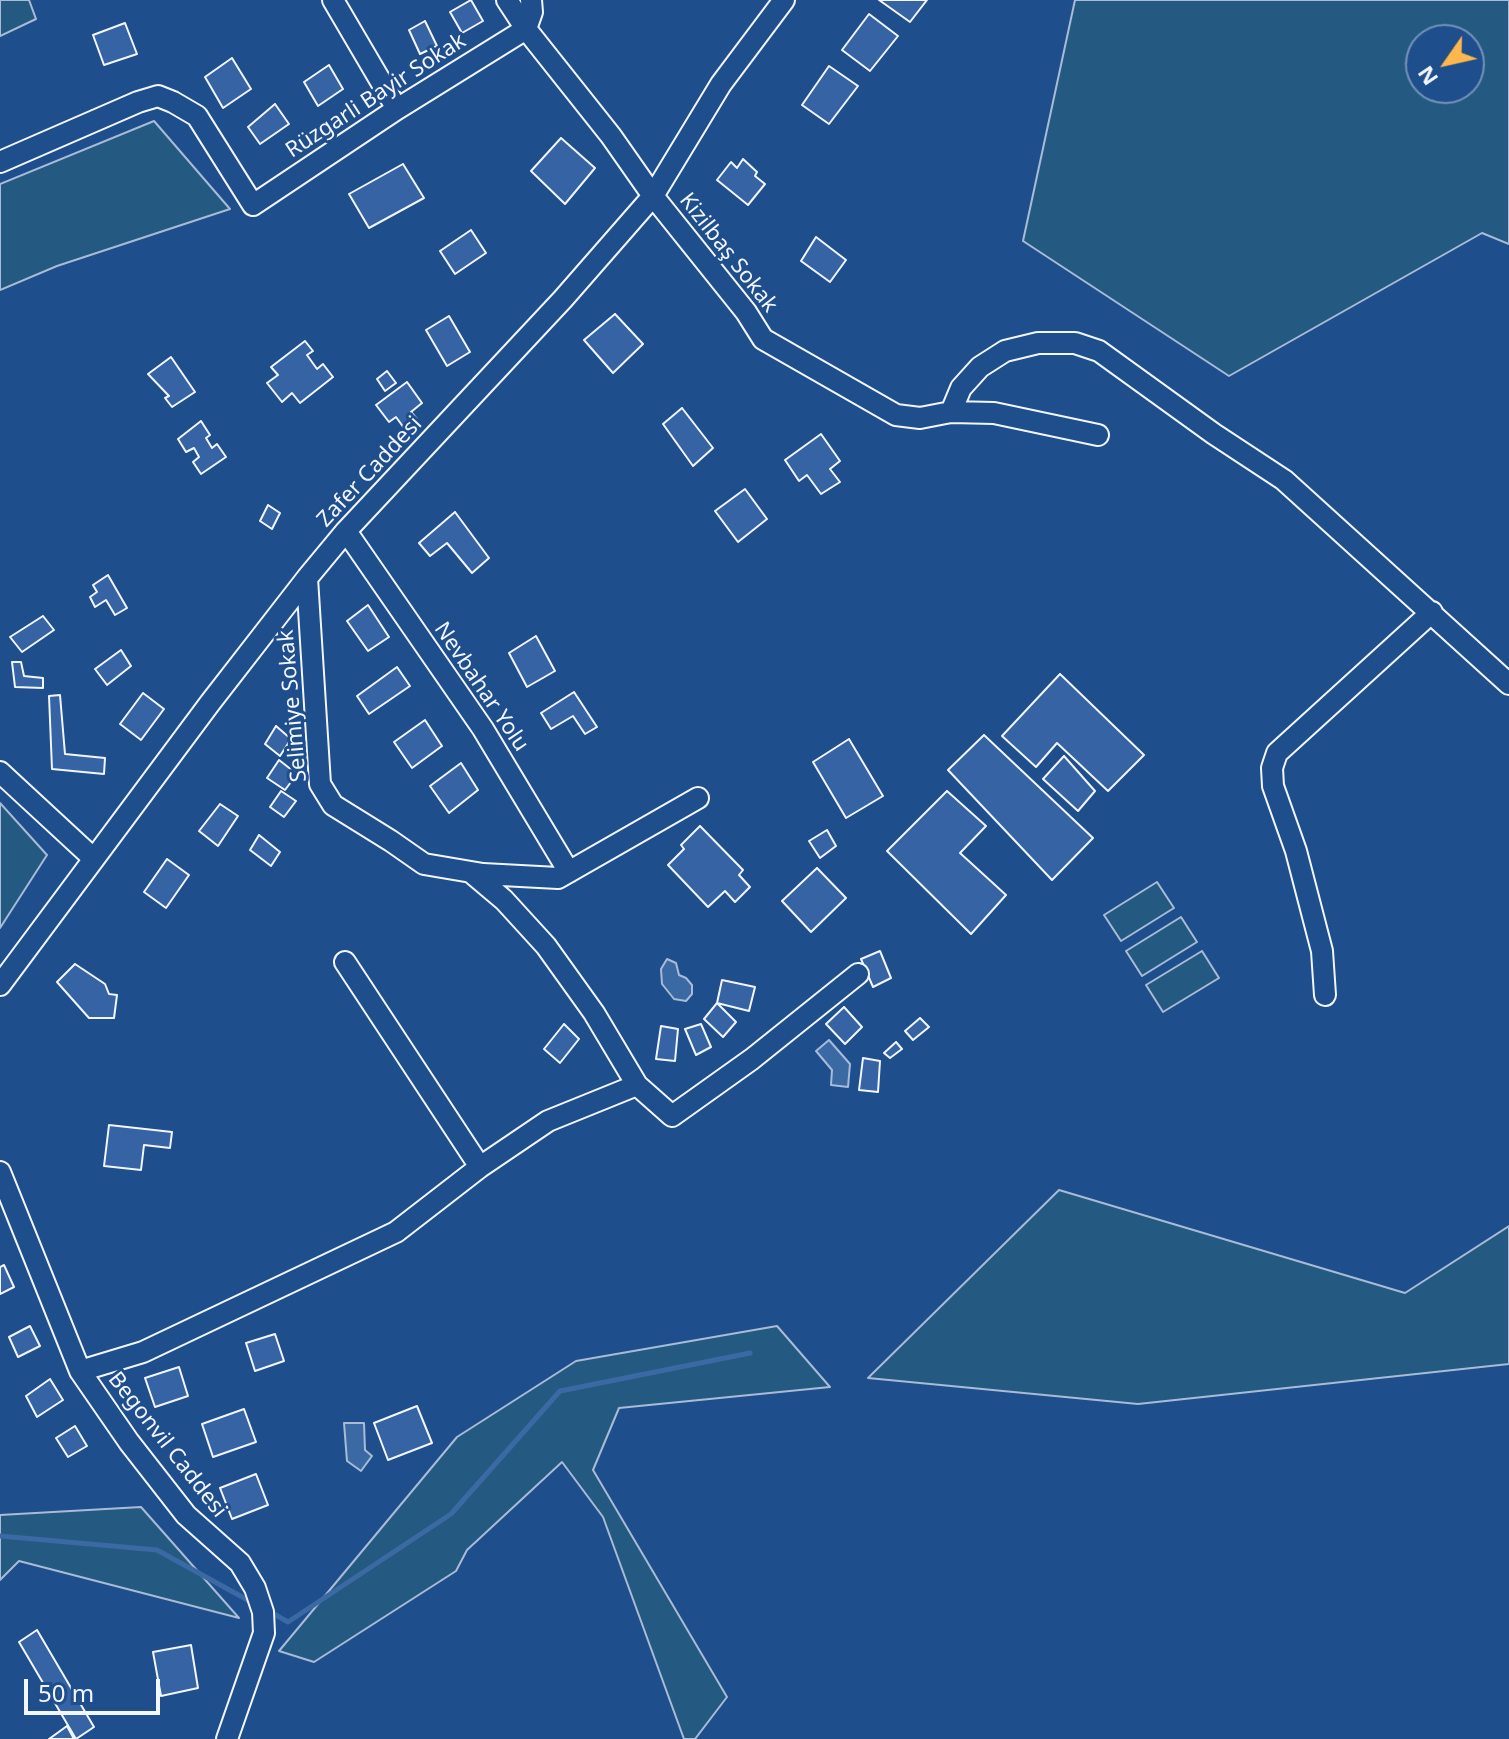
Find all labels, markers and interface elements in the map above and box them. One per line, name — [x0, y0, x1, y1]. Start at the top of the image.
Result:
north arrow — [1405, 24, 1485, 104]
street label: Rüzgarli Bayir Sokak — [281, 28, 471, 164]
text: N — [1409, 61, 1444, 92]
street label: Kizilbaş Sokak — [673, 188, 783, 318]
street label: Zafer Caddesi — [312, 411, 428, 533]
street label: Nevbahar Yolu — [428, 617, 534, 757]
street label: Selimiye Sokak — [273, 629, 313, 783]
street label: Begonvil Caddesi — [102, 1367, 232, 1523]
scale bar — [28, 1663, 164, 1713]
text: 50 m — [38, 1676, 94, 1709]

